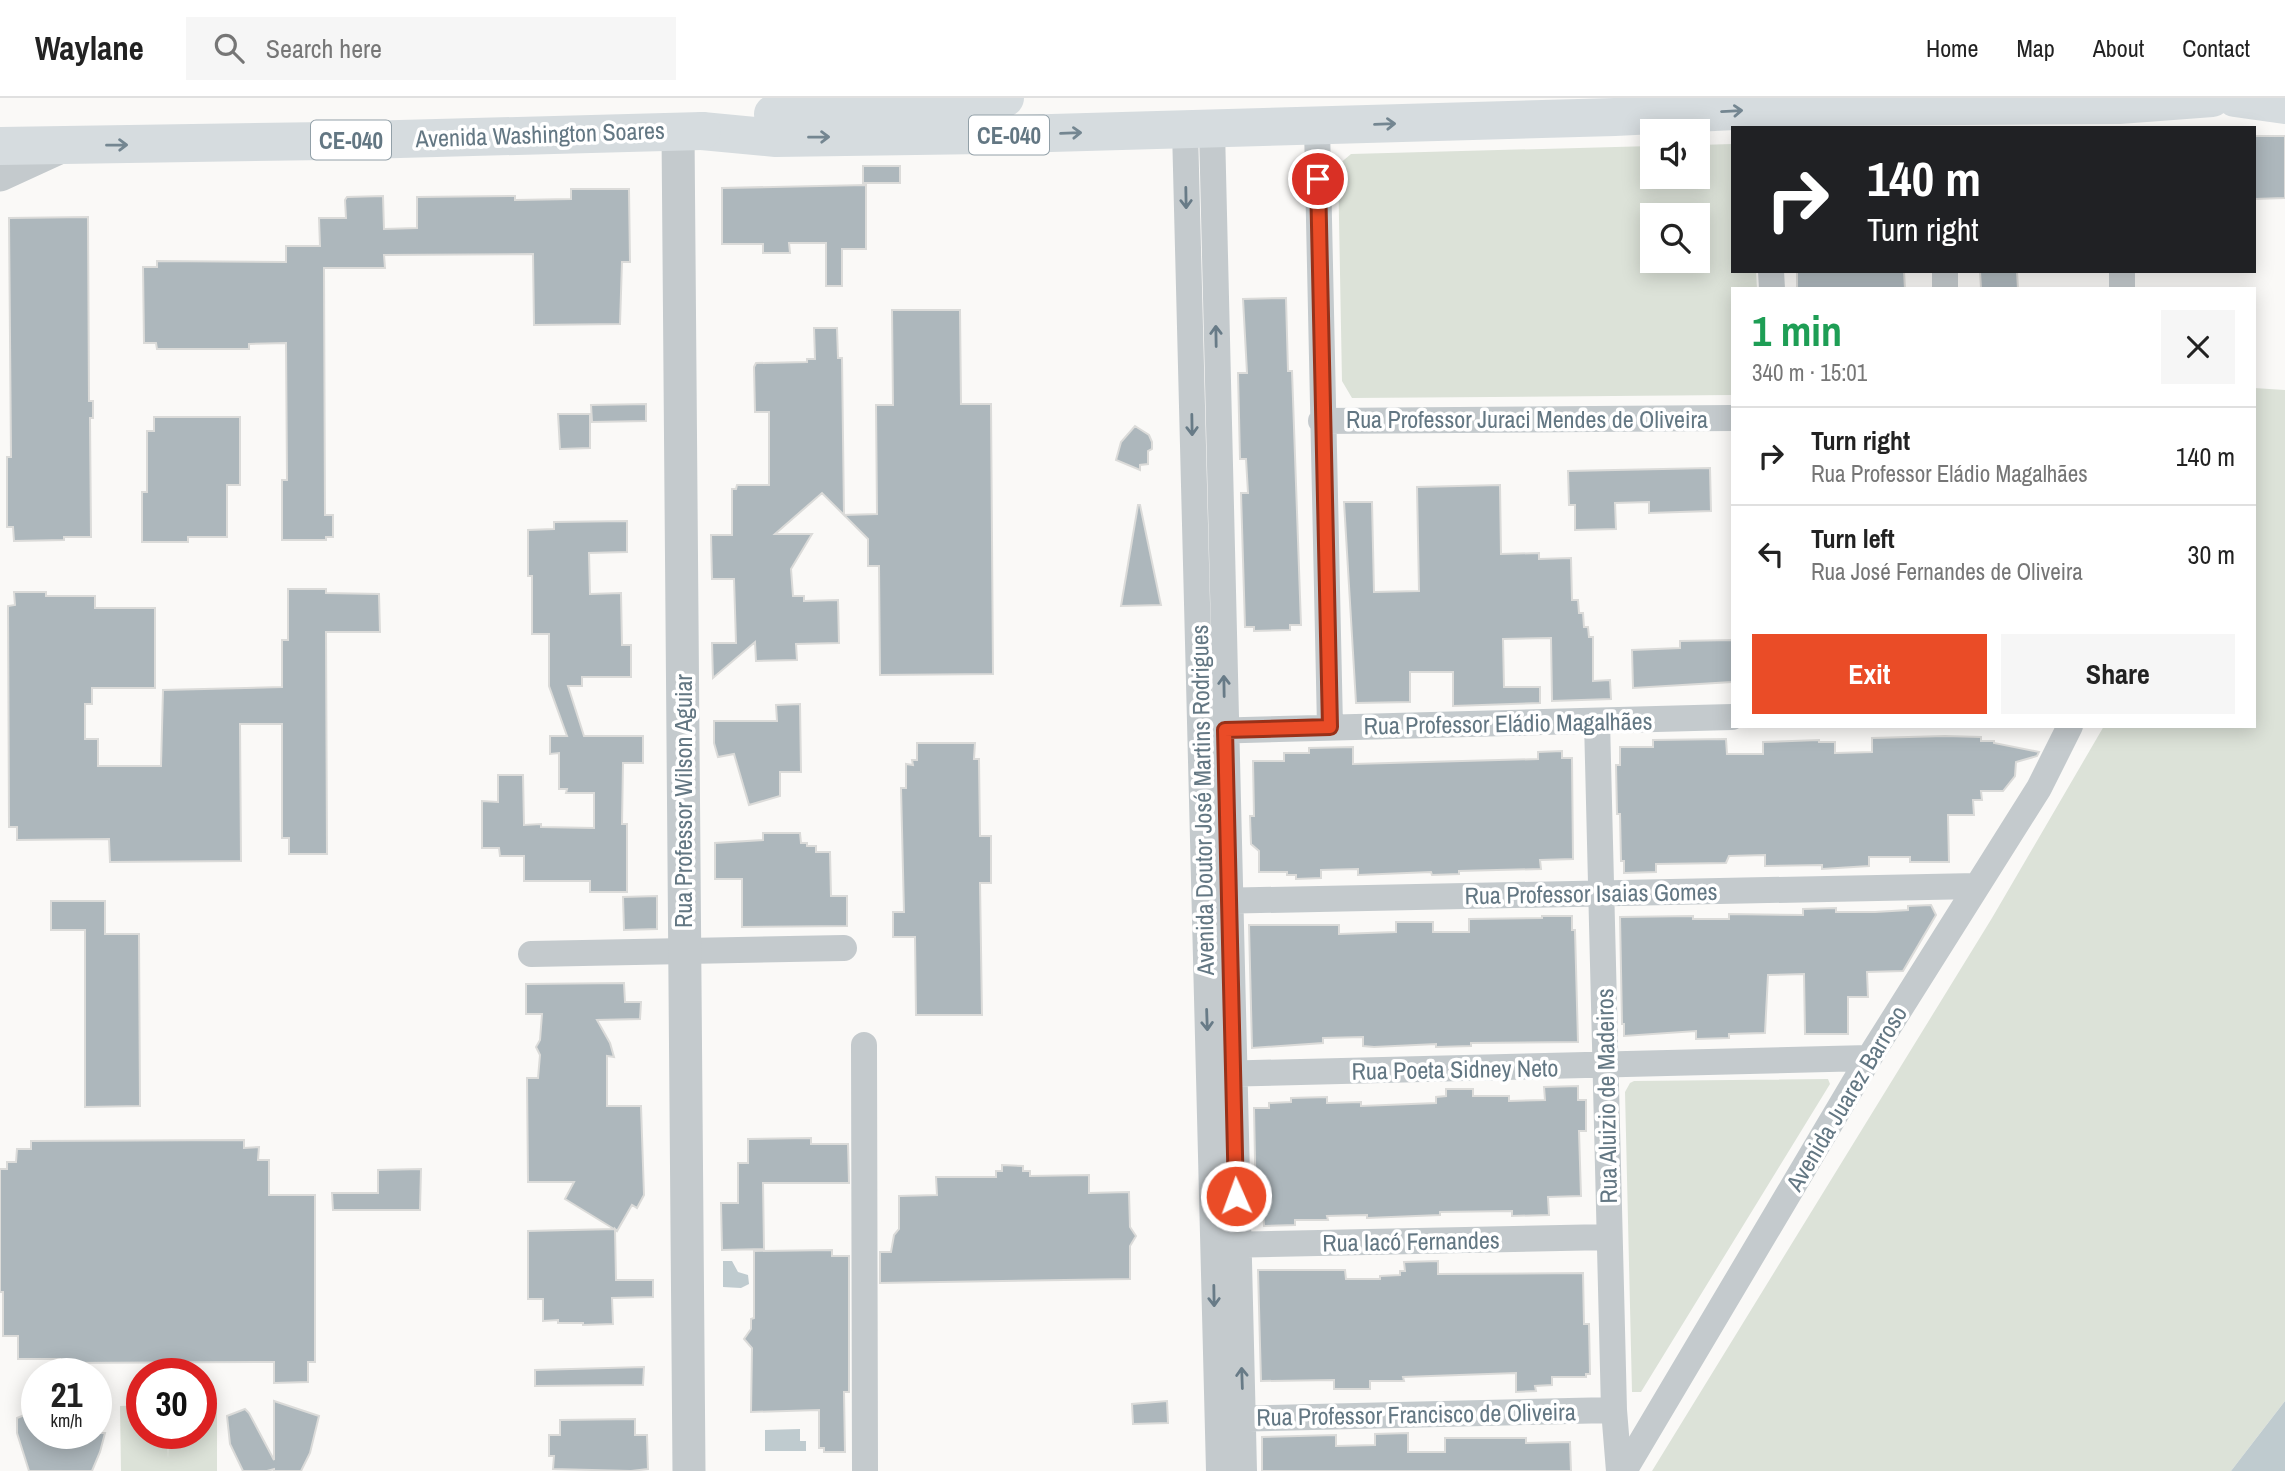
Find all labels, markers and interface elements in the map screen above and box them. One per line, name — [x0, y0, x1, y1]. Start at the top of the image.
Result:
search box — [186, 17, 676, 80]
text: Waylane — [35, 26, 144, 70]
icon: search — [210, 29, 248, 67]
text: Search here — [266, 31, 382, 66]
text: Home — [1926, 32, 1978, 64]
text: Map — [2016, 32, 2055, 64]
text: About — [2093, 32, 2144, 64]
text: Contact — [2182, 32, 2250, 64]
one-way arrow — [1720, 105, 1743, 118]
street label: Avenida Washington Soares — [414, 114, 665, 154]
road number: CE-040 — [969, 116, 1049, 154]
one-way arrow — [1373, 117, 1396, 130]
map controls — [1640, 119, 1710, 273]
button: sound — [1640, 119, 1710, 189]
road number: CE-040 — [311, 120, 391, 159]
one-way arrow — [1060, 126, 1083, 139]
one-way arrow — [808, 130, 831, 144]
one-way arrow — [105, 138, 128, 151]
text: 140 m — [1867, 145, 1981, 211]
pin — [1288, 149, 1348, 209]
icon: right — [1752, 154, 1843, 245]
icon: arrive — [1299, 160, 1337, 198]
one-way arrow — [1180, 186, 1193, 209]
button: search — [1640, 203, 1710, 273]
text: Turn right — [1867, 208, 1979, 251]
text: 1 min — [1752, 303, 1842, 359]
button: close — [2161, 310, 2235, 384]
one-way arrow — [1209, 324, 1223, 347]
text: 340 m · 15:01 — [1752, 357, 1867, 388]
street label: Rua Professor Juraci Mendes de Oliveira — [1346, 403, 1708, 435]
one-way arrow — [1185, 414, 1199, 437]
text: Turn right — [1811, 423, 1910, 458]
icon: right — [1752, 437, 1790, 475]
text: 140 m — [2176, 439, 2235, 474]
text: Rua Professor Eládio Magalhães — [1811, 458, 2088, 489]
text: Turn left — [1811, 521, 1895, 556]
icon: left — [1752, 535, 1790, 573]
text: 30 m — [2188, 537, 2235, 572]
text: Rua José Fernandes de Oliveira — [1811, 556, 2083, 587]
street label: Avenida Doutor José Martins Rodrigues — [1183, 624, 1221, 977]
button: Exit — [1752, 634, 1987, 714]
button: Share — [2001, 634, 2235, 714]
street label: Rua Professor Wilson Aguiar — [667, 674, 699, 928]
one-way arrow — [1217, 674, 1230, 697]
street label: Rua Professor Eládio Magalhães — [1363, 704, 1653, 742]
street label: Rua Professor Isaias Gomes — [1464, 875, 1718, 911]
street label: Rua Aluizio de Madeiros — [1588, 988, 1624, 1204]
street label: Avenida Juarez Barroso — [1777, 999, 1914, 1197]
one-way arrow — [1201, 1008, 1214, 1031]
street label: Rua Poeta Sidney Neto — [1351, 1051, 1559, 1087]
position arrow — [1199, 1159, 1273, 1233]
street label: Rua Iacó Fernandes — [1322, 1223, 1500, 1259]
one-way arrow — [1208, 1285, 1221, 1308]
speed limit sign: 30 — [126, 1358, 217, 1449]
one-way arrow — [1235, 1367, 1248, 1390]
text: 21 — [51, 1371, 82, 1418]
street label: Rua Professor Francisco de Oliveira — [1256, 1395, 1576, 1433]
text: km/h — [51, 1408, 83, 1433]

